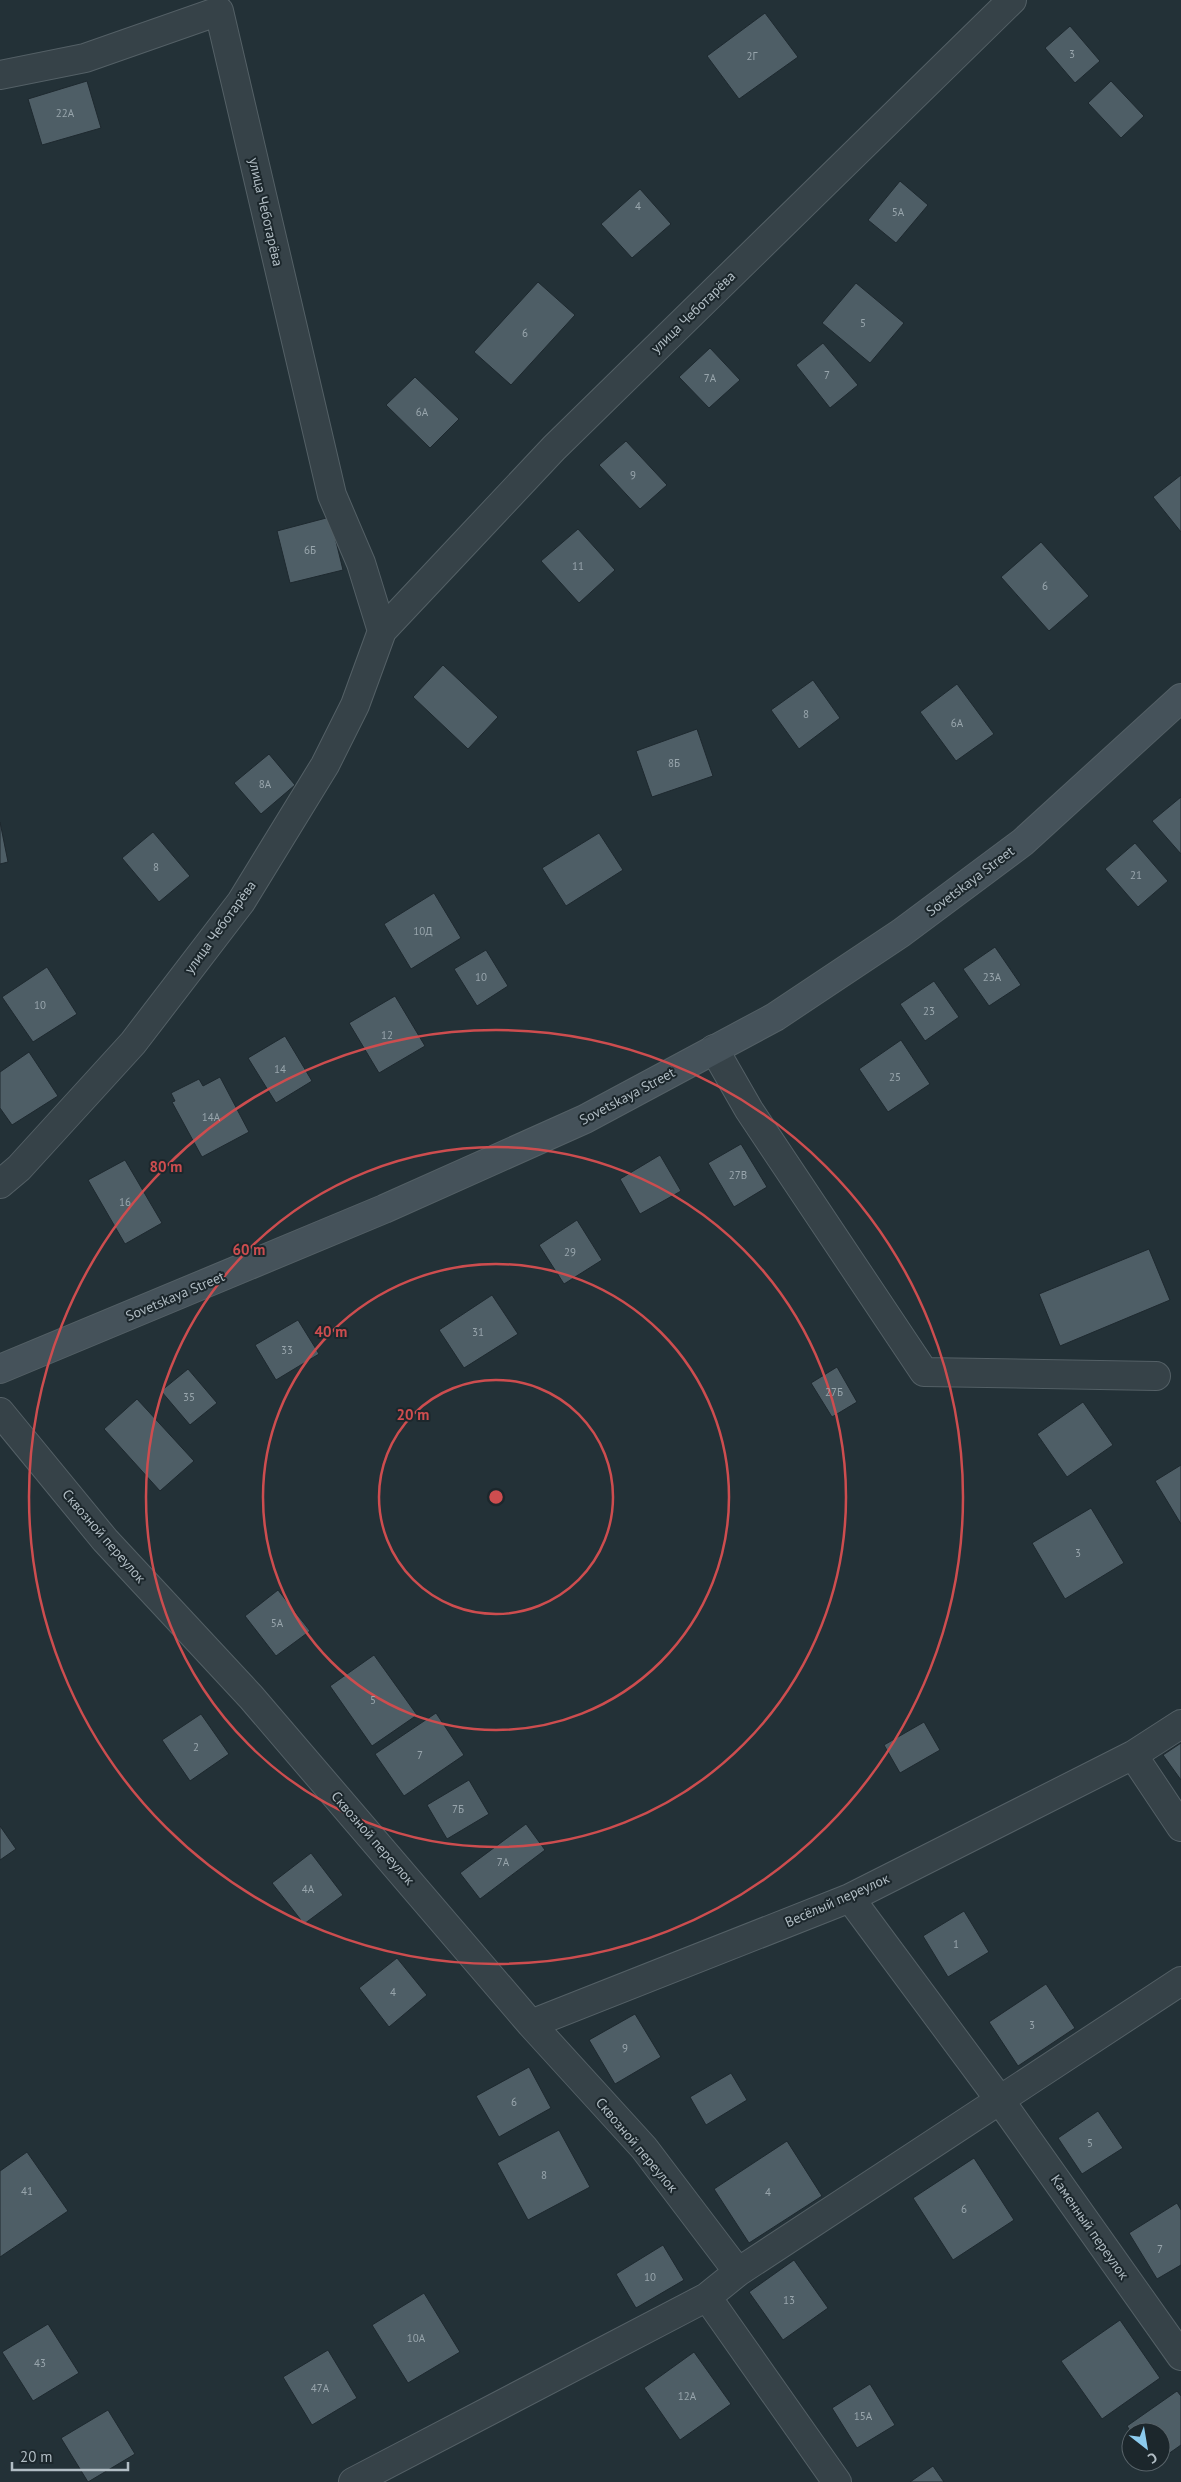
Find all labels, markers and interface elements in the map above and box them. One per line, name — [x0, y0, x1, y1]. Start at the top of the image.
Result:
house number: 3 — [1069, 47, 1075, 61]
house number: 2Г — [747, 49, 759, 63]
house number: 22А — [56, 106, 75, 120]
street label: улица Чеботарёва — [245, 156, 287, 268]
house number: 4 — [635, 199, 641, 213]
house number: 5А — [892, 205, 905, 219]
street label: улица Чеботарёва — [647, 267, 739, 357]
house number: 5 — [860, 316, 866, 330]
house number: 6 — [522, 326, 528, 340]
house number: 7 — [824, 368, 830, 382]
house number: 7А — [704, 371, 717, 385]
house number: 6А — [416, 405, 429, 419]
house number: 9 — [630, 468, 636, 482]
house number: 6Б — [304, 543, 316, 557]
house number: 11 — [572, 559, 584, 573]
house number: 6 — [1042, 579, 1048, 593]
house number: 8 — [803, 707, 809, 721]
house number: 6А — [951, 716, 964, 730]
house number: 8Б — [668, 756, 680, 770]
house number: 8А — [259, 777, 272, 791]
street label: Sovetskaya Street — [922, 842, 1018, 920]
house number: 8 — [153, 860, 159, 874]
house number: 21 — [1130, 868, 1142, 882]
street label: улица Чеботарёва — [180, 877, 260, 977]
house number: 10Д — [413, 924, 433, 938]
house number: 10 — [475, 970, 487, 984]
house number: 23А — [983, 970, 1002, 984]
house number: 10 — [34, 998, 46, 1012]
house number: 23 — [923, 1004, 935, 1018]
house number: 12 — [381, 1028, 393, 1042]
house number: 14 — [274, 1062, 286, 1076]
street label: Sovetskaya Street — [576, 1063, 678, 1129]
house number: 25 — [889, 1070, 901, 1084]
house number: 14А — [202, 1110, 221, 1124]
text: 80 m — [150, 1157, 182, 1176]
house number: 27В — [729, 1168, 747, 1182]
house number: 16 — [119, 1195, 131, 1209]
text: 60 m — [233, 1240, 265, 1259]
house number: 29 — [564, 1245, 576, 1259]
street label: Sovetskaya Street — [123, 1267, 227, 1325]
text: 40 m — [315, 1322, 347, 1341]
house number: 31 — [472, 1325, 484, 1339]
house number: 33 — [281, 1343, 293, 1357]
house number: 27Б — [825, 1385, 843, 1399]
house number: 35 — [183, 1390, 195, 1404]
text: 20 m — [397, 1405, 429, 1424]
street label: Сквозной переулок — [58, 1485, 150, 1587]
centre of rings — [487, 1488, 505, 1506]
house number: 3 — [1075, 1546, 1081, 1560]
house number: 5А — [271, 1616, 284, 1630]
house number: 5 — [370, 1693, 376, 1707]
house number: 2 — [193, 1740, 199, 1754]
house number: 7 — [417, 1748, 423, 1762]
street label: Сквозной переулок — [327, 1787, 419, 1889]
house number: 7Б — [452, 1802, 464, 1816]
house number: 7А — [497, 1855, 510, 1869]
street label: Весёлый переулок — [782, 1869, 892, 1931]
house number: 4А — [302, 1882, 315, 1896]
house number: 1 — [953, 1937, 959, 1951]
house number: 4 — [390, 1985, 396, 1999]
house number: 3 — [1029, 2018, 1035, 2032]
house number: 9 — [622, 2041, 628, 2055]
street label: Сквозной переулок — [592, 2094, 682, 2196]
house number: 6 — [511, 2095, 517, 2109]
house number: 5 — [1087, 2136, 1093, 2150]
house number: 8 — [541, 2168, 547, 2182]
street label: Каменный переулок — [1047, 2171, 1133, 2283]
house number: 41 — [21, 2184, 33, 2198]
house number: 4 — [765, 2185, 771, 2199]
house number: 6 — [961, 2202, 967, 2216]
house number: 7 — [1157, 2242, 1163, 2256]
house number: 10 — [644, 2270, 656, 2284]
house number: 13 — [783, 2293, 795, 2307]
house number: 10А — [407, 2331, 426, 2345]
house number: 43 — [34, 2356, 46, 2370]
house number: 47А — [311, 2381, 330, 2395]
house number: 12А — [678, 2389, 697, 2403]
house number: 15А — [854, 2409, 873, 2423]
north arrow — [1121, 2422, 1171, 2472]
scale bar — [12, 2440, 129, 2472]
text: 20 m — [20, 2447, 53, 2466]
text: С — [1145, 2448, 1161, 2468]

